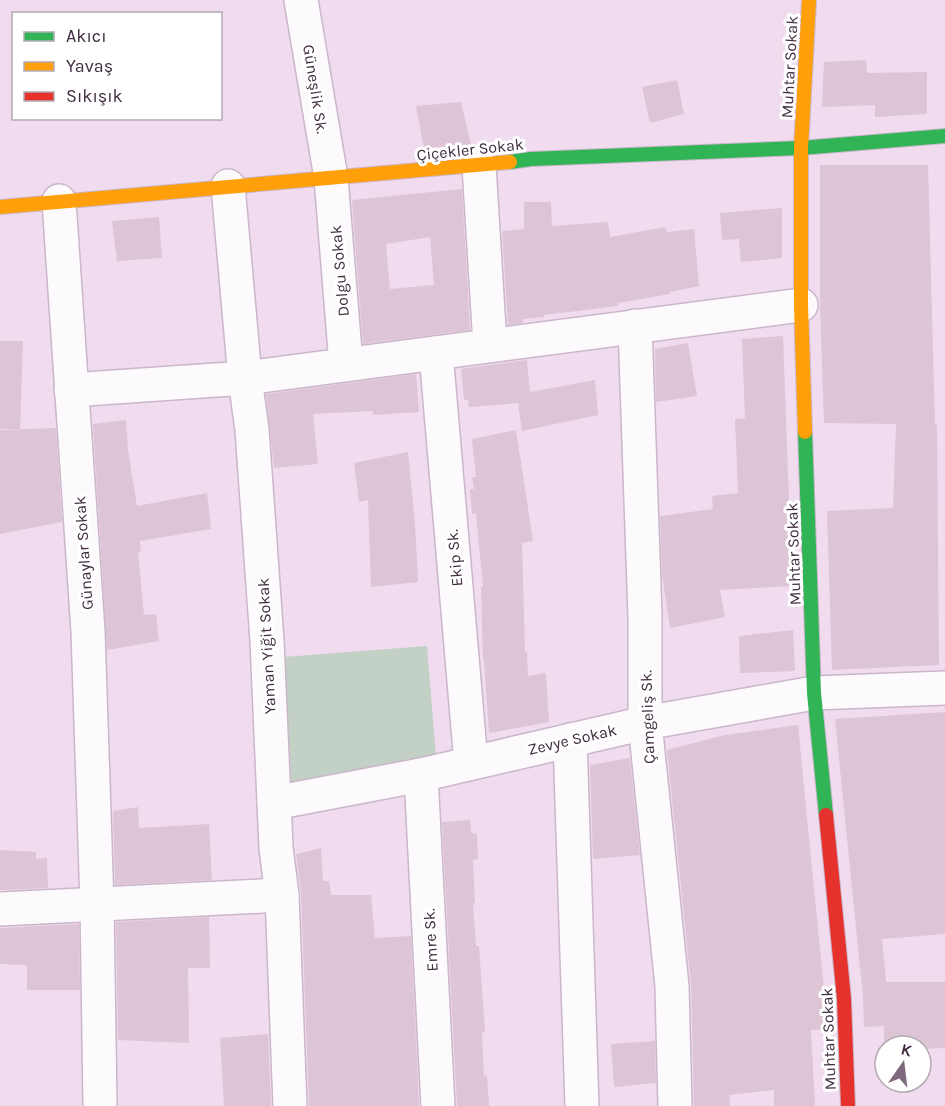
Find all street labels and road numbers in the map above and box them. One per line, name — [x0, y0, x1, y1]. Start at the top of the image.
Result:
street label: Muhtar Sokak — [777, 15, 802, 119]
street label: Güneşlik Sk. — [299, 43, 332, 135]
street label: Çiçekler Sokak — [416, 134, 525, 165]
street label: Dolgu Sokak — [326, 225, 353, 317]
street label: Günaylar Sokak — [70, 495, 97, 611]
street label: Muhtar Sokak — [782, 502, 805, 606]
street label: Ekip Sk. — [443, 528, 466, 587]
street label: Yaman Yiğit Sokak — [253, 577, 280, 715]
street label: Çamgeliş Sk. — [636, 670, 659, 764]
street label: Zevye Sokak — [526, 720, 618, 759]
street label: Emre Sk. — [419, 908, 442, 972]
street label: Muhtar Sokak — [817, 987, 840, 1091]

